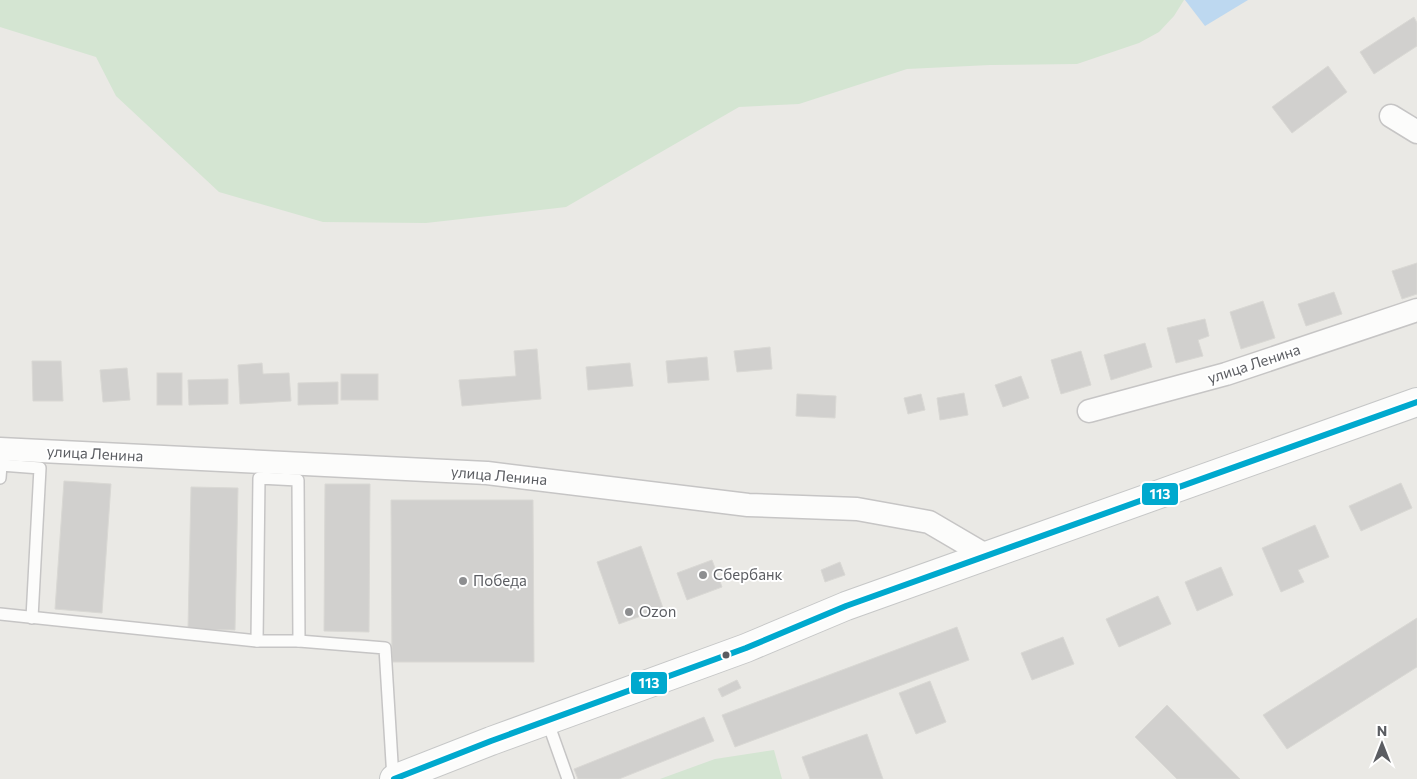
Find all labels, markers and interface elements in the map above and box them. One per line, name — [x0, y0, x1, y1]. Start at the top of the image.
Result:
street label: улица Ленина — [1205, 340, 1302, 387]
street label: улица Ленина — [46, 441, 144, 465]
street label: улица Ленина — [450, 462, 548, 488]
line badge: 113 — [1141, 482, 1179, 506]
text: 113 — [1150, 485, 1170, 502]
place label: Сбербанк — [713, 565, 783, 583]
marker: Сбербанк — [697, 569, 709, 581]
place label: Победа — [473, 571, 527, 589]
marker: Победа — [457, 575, 469, 587]
place label: Ozon — [639, 602, 676, 620]
marker: Ozon — [623, 606, 635, 618]
unlabelled marker — [721, 650, 731, 660]
line badge: 113 — [630, 671, 668, 695]
text: 113 — [639, 674, 659, 691]
north arrow — [1357, 719, 1407, 769]
text: N — [1377, 722, 1387, 739]

